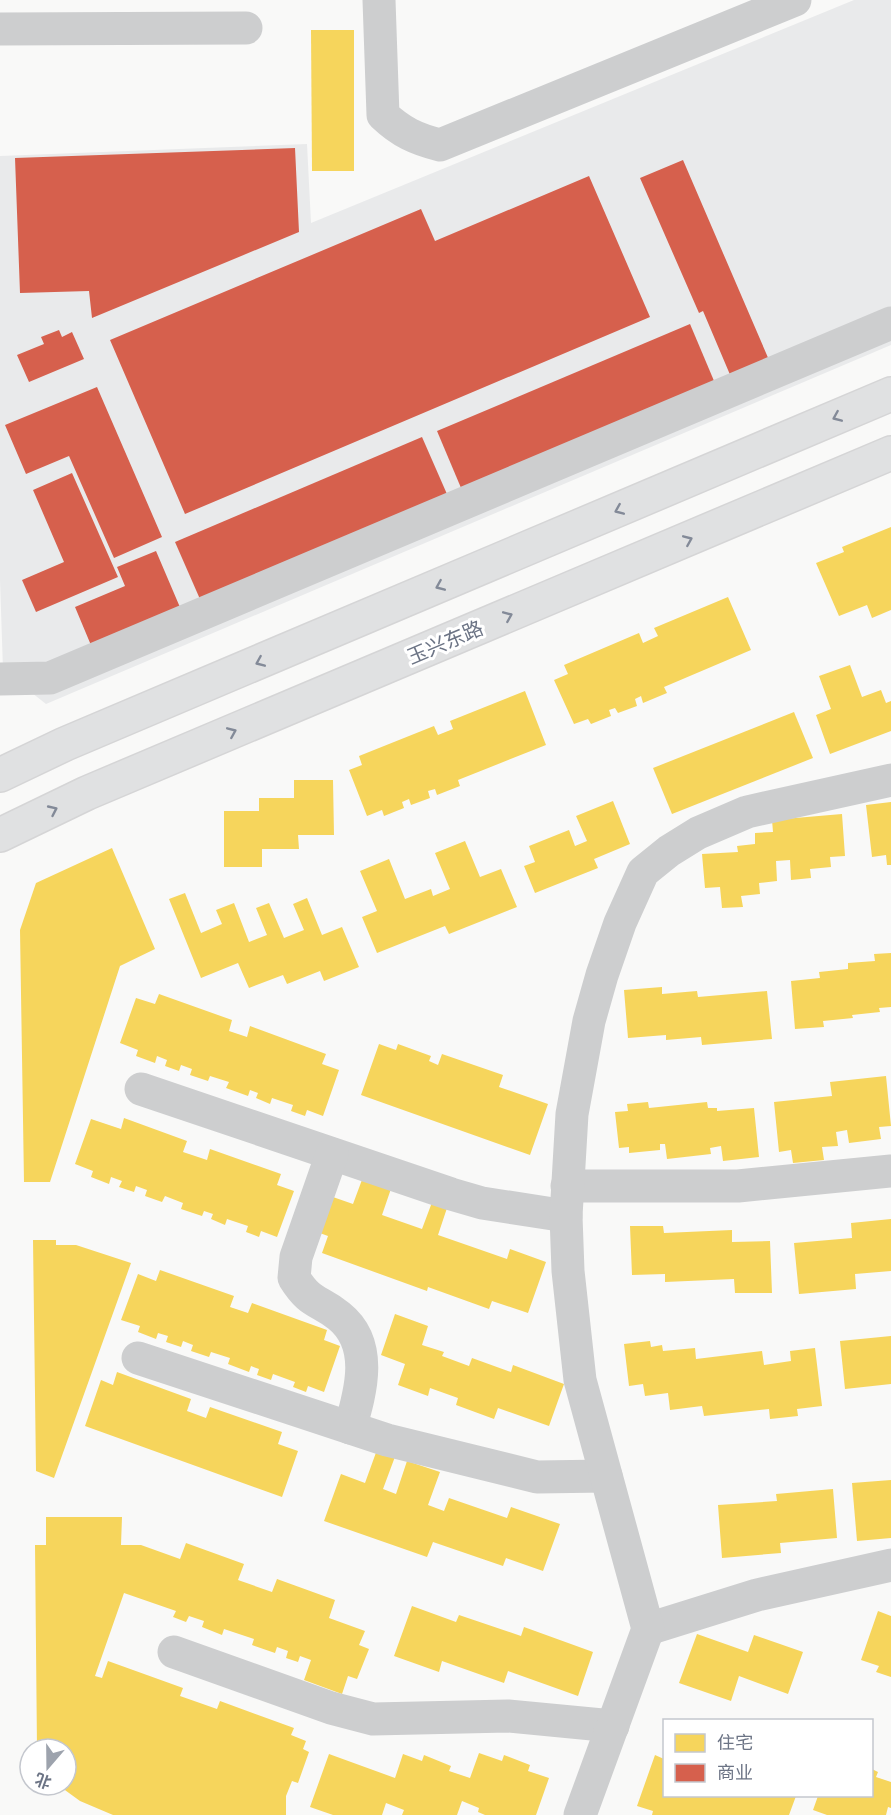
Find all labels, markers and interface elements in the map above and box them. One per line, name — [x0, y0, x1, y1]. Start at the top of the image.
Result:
one-way arrow — [833, 410, 844, 422]
one-way arrow — [615, 503, 626, 515]
one-way arrow — [681, 535, 692, 547]
one-way arrow — [435, 579, 446, 591]
one-way arrow — [502, 611, 513, 623]
street label: 玉兴东路 — [403, 614, 487, 670]
one-way arrow — [255, 654, 266, 666]
one-way arrow — [225, 728, 236, 740]
one-way arrow — [46, 805, 57, 817]
legend — [663, 1719, 873, 1797]
text: 住宅 — [717, 1730, 753, 1754]
north arrow — [18, 1737, 78, 1797]
text: 商业 — [717, 1760, 753, 1784]
text: 北 — [32, 1768, 54, 1794]

